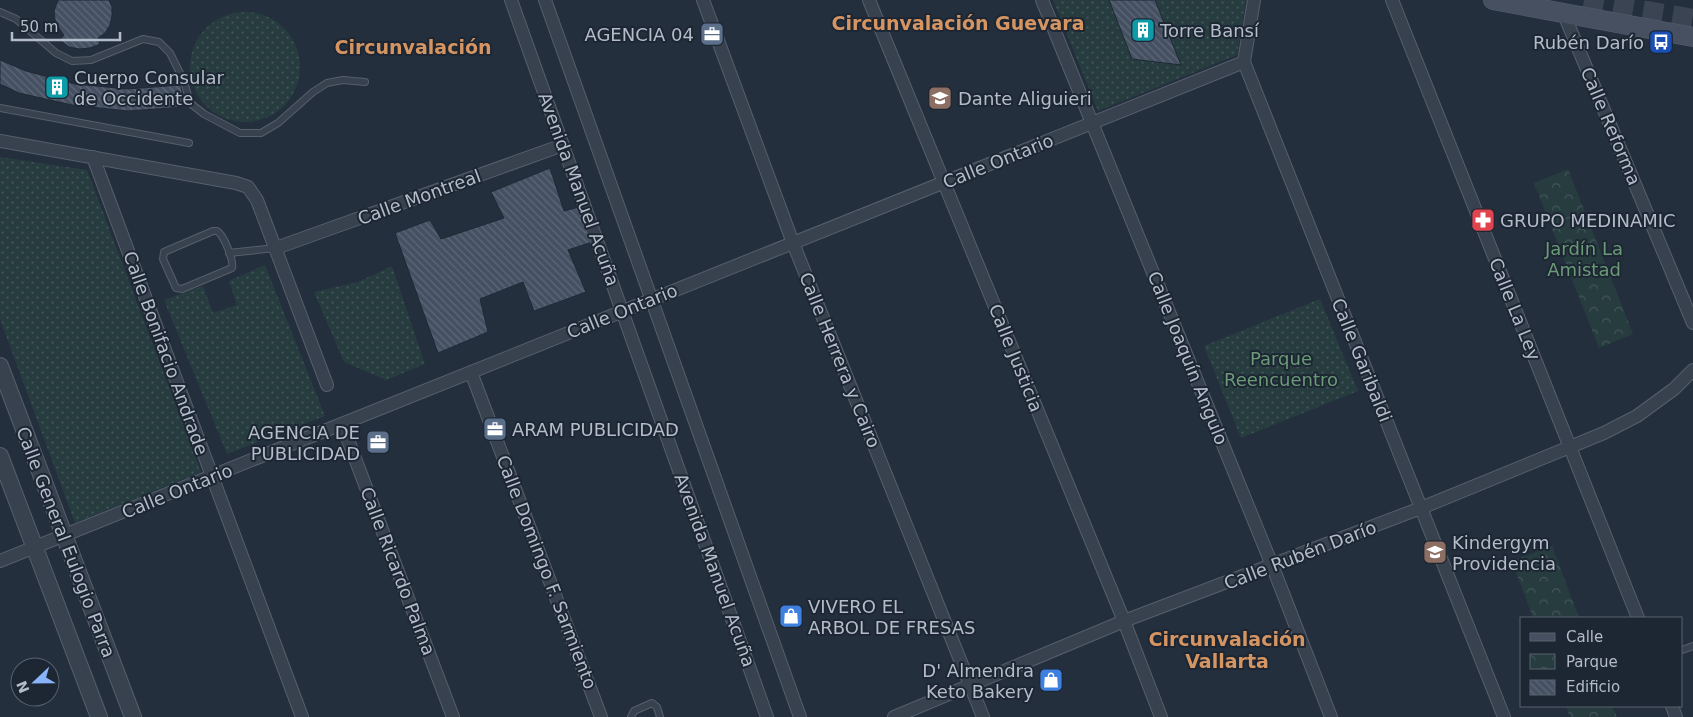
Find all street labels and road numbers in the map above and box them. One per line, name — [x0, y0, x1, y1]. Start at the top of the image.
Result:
street label: Calle Reforma — [1577, 64, 1645, 188]
street label: Avenida Manuel Acuña — [534, 89, 624, 289]
street label: Calle Ontario — [940, 129, 1056, 193]
street label: Calle Montreal — [355, 165, 483, 229]
street label: Calle Bonifacio Andrade — [119, 248, 213, 458]
street label: Calle La Ley — [1485, 255, 1545, 364]
street label: Calle Joaquín Angulo — [1144, 268, 1232, 448]
street label: Calle Herrera y Cairo — [795, 269, 885, 451]
street label: Calle Ontario — [564, 279, 680, 343]
street label: Calle Garibaldi — [1328, 295, 1396, 425]
street label: Calle Justicia — [985, 301, 1047, 415]
street label: Calle General Eulogio Parra — [12, 424, 120, 660]
street label: Calle Domingo F. Sarmiento — [493, 452, 601, 692]
street label: Calle Ontario — [119, 459, 235, 523]
street label: Avenida Manuel Acuña — [670, 470, 760, 670]
street label: Calle Ricardo Palma — [356, 484, 440, 658]
street label: Calle Rubén Darío — [1221, 516, 1379, 594]

